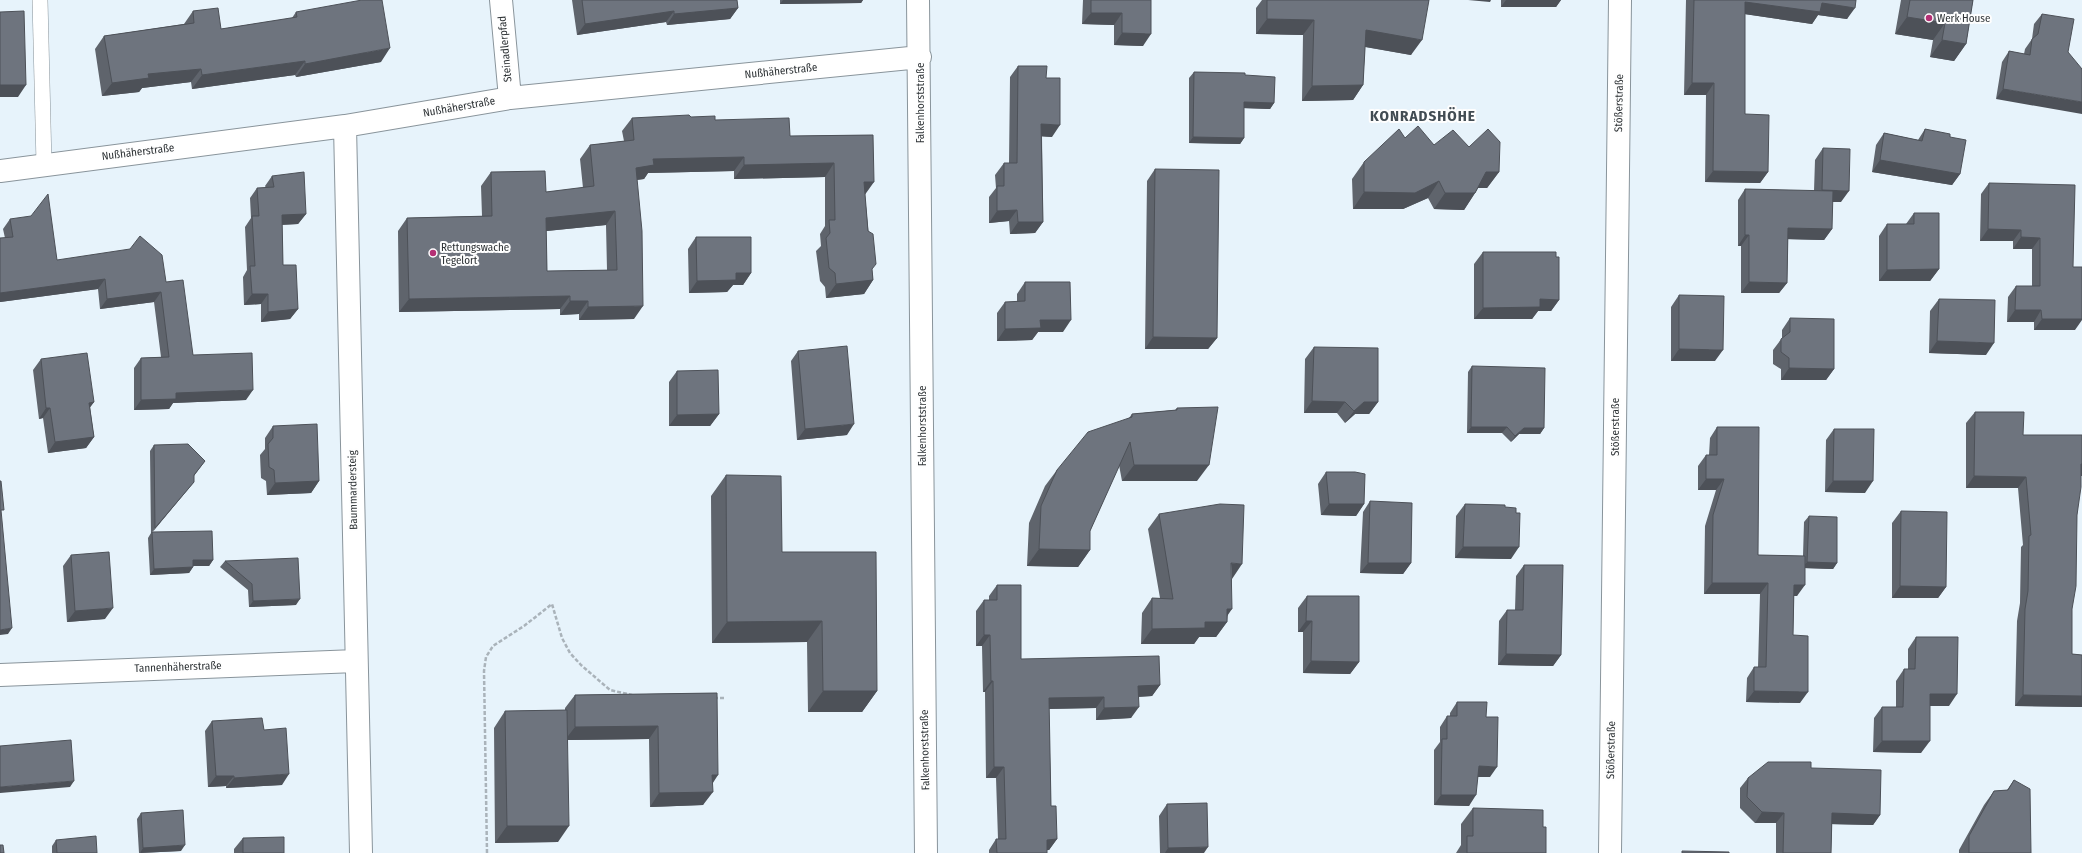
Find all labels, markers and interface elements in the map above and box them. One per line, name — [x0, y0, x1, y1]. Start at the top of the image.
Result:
place label: Werk House — [1937, 12, 1990, 25]
marker: Werk House — [1924, 13, 1934, 23]
street label: Steinadlerpfad — [496, 15, 514, 83]
street label: Nußhäherstraße — [744, 61, 818, 81]
street label: Falkenhorststraße — [914, 63, 927, 143]
street label: Stößerstraße — [1612, 74, 1626, 132]
street label: Nußhäherstraße — [422, 94, 496, 120]
district label: KONRADSHÖHE — [1370, 107, 1476, 125]
street label: Nußhäherstraße — [101, 141, 175, 163]
place label: Rettungswache Tegelort — [441, 241, 509, 267]
marker: Rettungswache Tegelort — [428, 248, 438, 258]
street label: Falkenhorststraße — [916, 386, 929, 466]
street label: Stößerstraße — [1609, 398, 1622, 456]
street label: Baummardersteig — [346, 449, 360, 530]
street label: Tannenhäherstraße — [134, 659, 222, 675]
street label: Falkenhorststraße — [918, 710, 932, 790]
street label: Stößerstraße — [1604, 721, 1618, 779]

